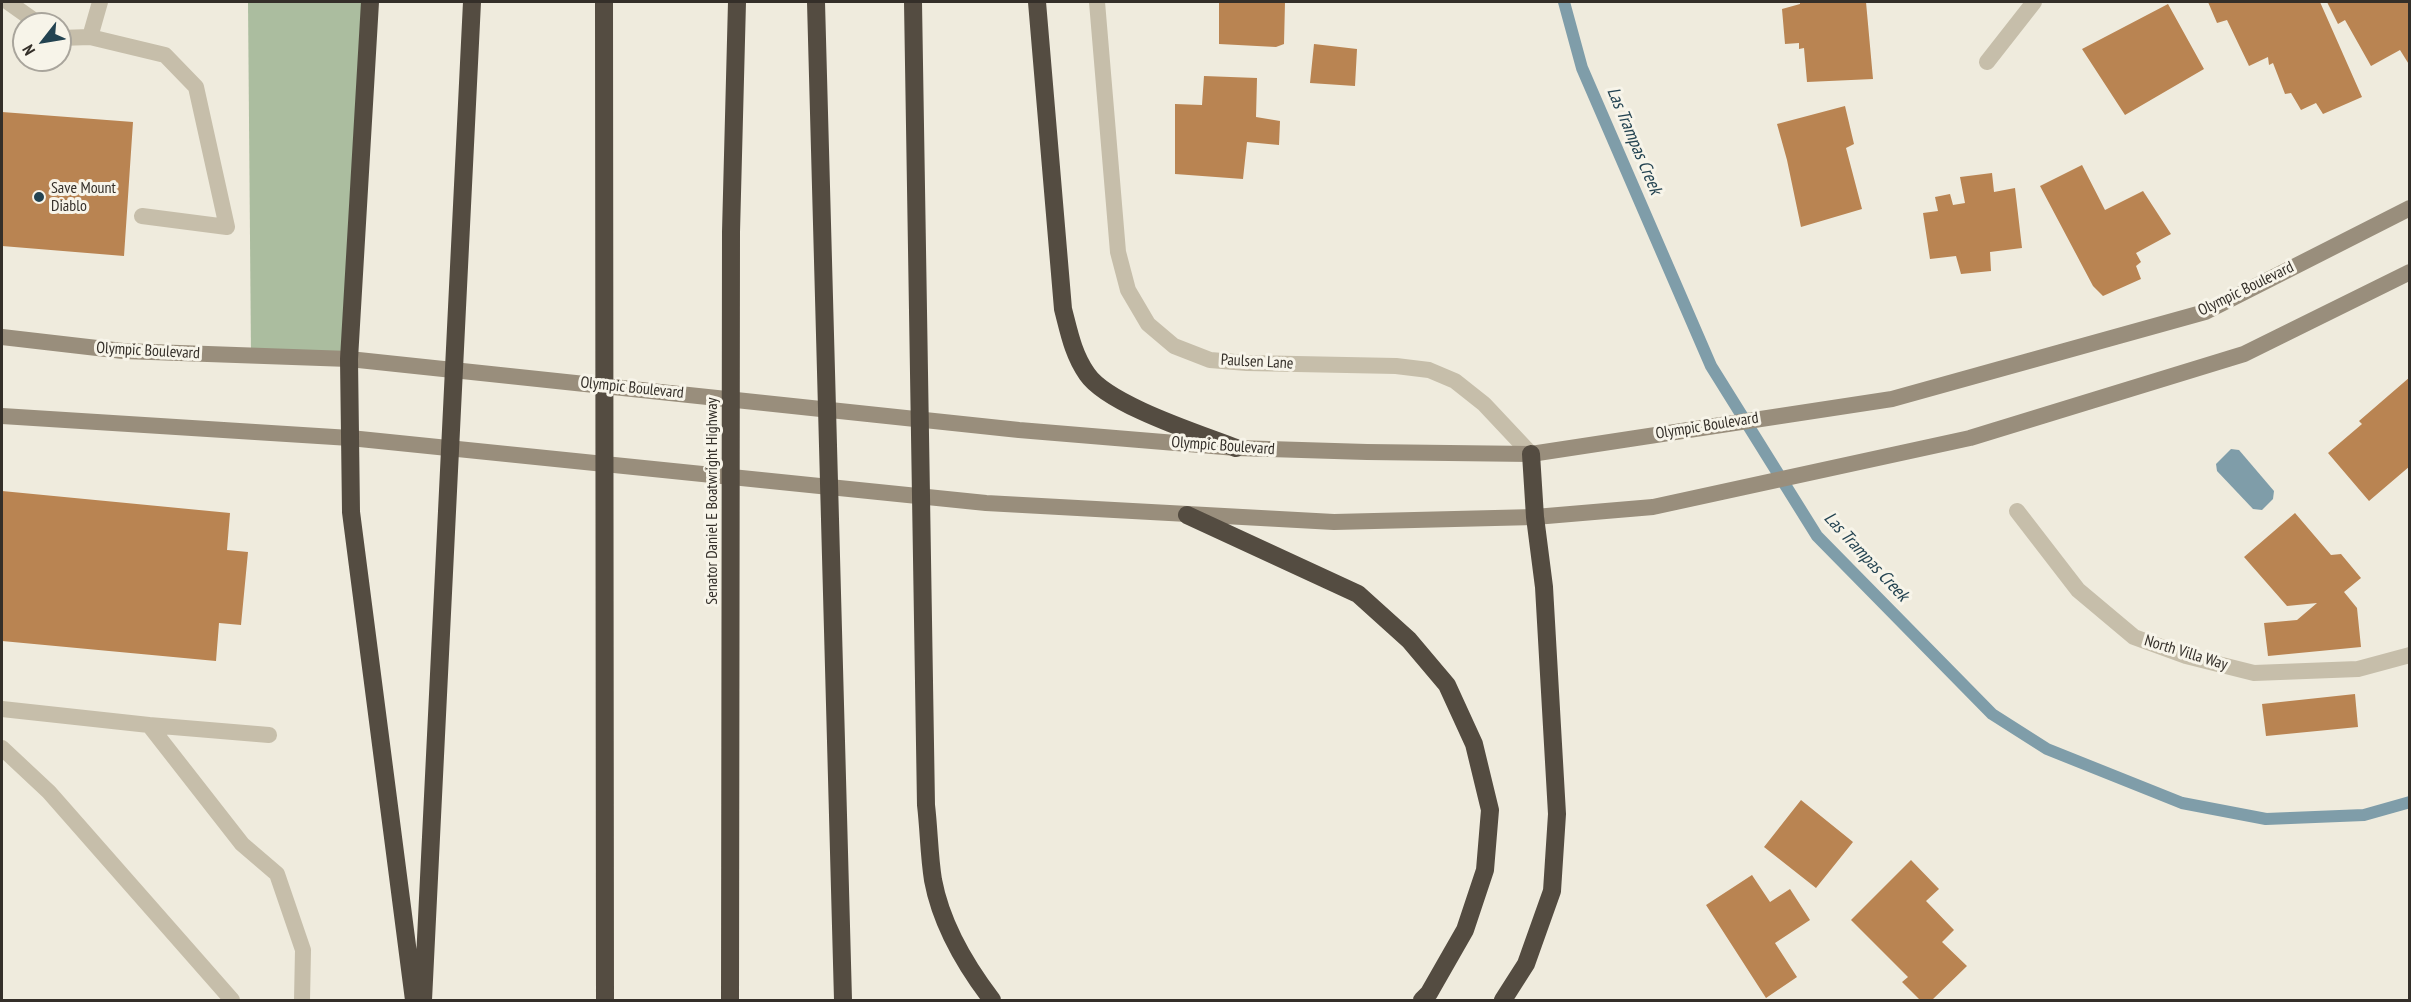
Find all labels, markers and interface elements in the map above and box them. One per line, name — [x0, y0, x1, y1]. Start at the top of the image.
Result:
north arrow — [12, 12, 72, 72]
text: N — [17, 41, 39, 59]
water label: Las Trampas Creek — [1602, 84, 1666, 198]
place label: Save Mount Diablo — [51, 178, 116, 216]
marker: Save Mount Diablo — [32, 190, 46, 204]
street label: Olympic Boulevard — [2195, 258, 2297, 320]
street label: Olympic Boulevard — [96, 339, 200, 363]
street label: Paulsen Lane — [1220, 351, 1294, 373]
street label: Olympic Boulevard — [579, 373, 685, 403]
street label: Senator Daniel E Boatwright Highway — [702, 397, 722, 605]
street label: Olympic Boulevard — [1654, 408, 1760, 444]
street label: Olympic Boulevard — [1171, 433, 1275, 459]
water label: Las Trampas Creek — [1819, 508, 1913, 606]
street label: North Villa Way — [2142, 631, 2230, 675]

